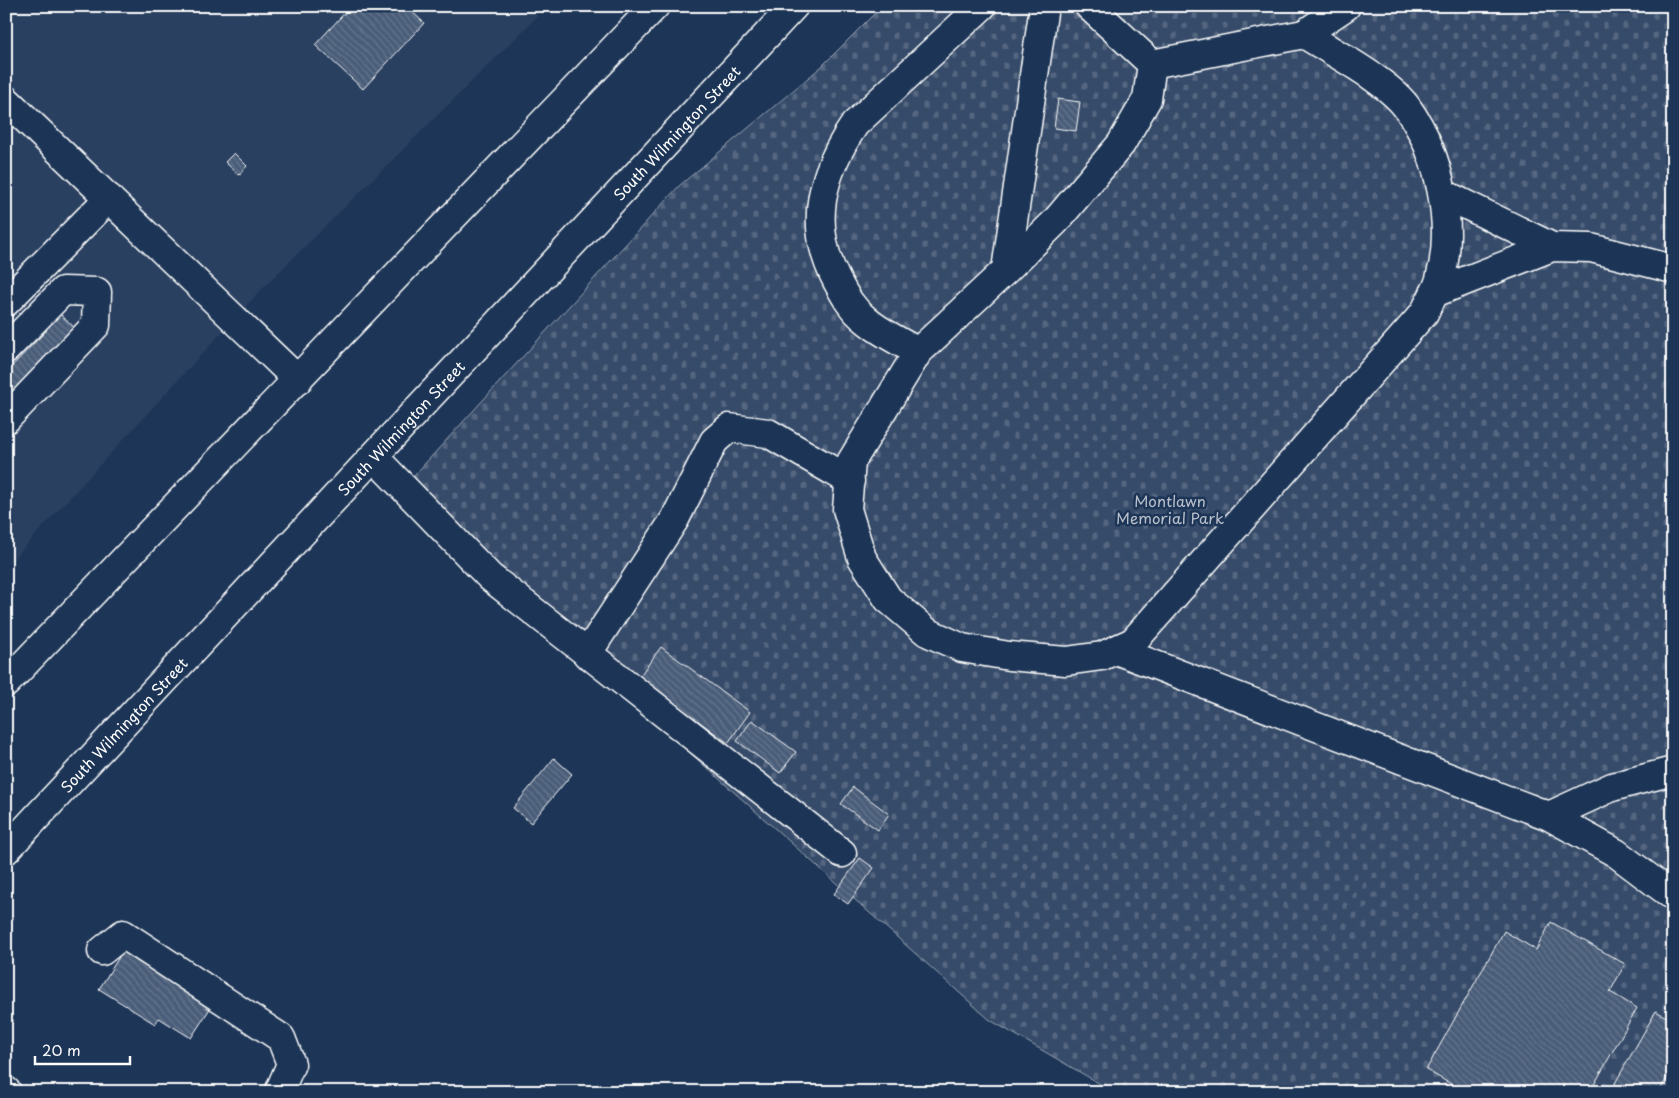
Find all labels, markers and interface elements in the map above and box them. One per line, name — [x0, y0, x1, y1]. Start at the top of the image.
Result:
street label: South Wilmington Street — [607, 60, 745, 205]
street label: South Wilmington Street — [332, 355, 469, 500]
park label: Montlawn Memorial Park — [1116, 489, 1224, 529]
street label: South Wilmington Street — [54, 652, 192, 797]
scale bar — [35, 1033, 130, 1065]
text: 20 m — [42, 1038, 81, 1061]

